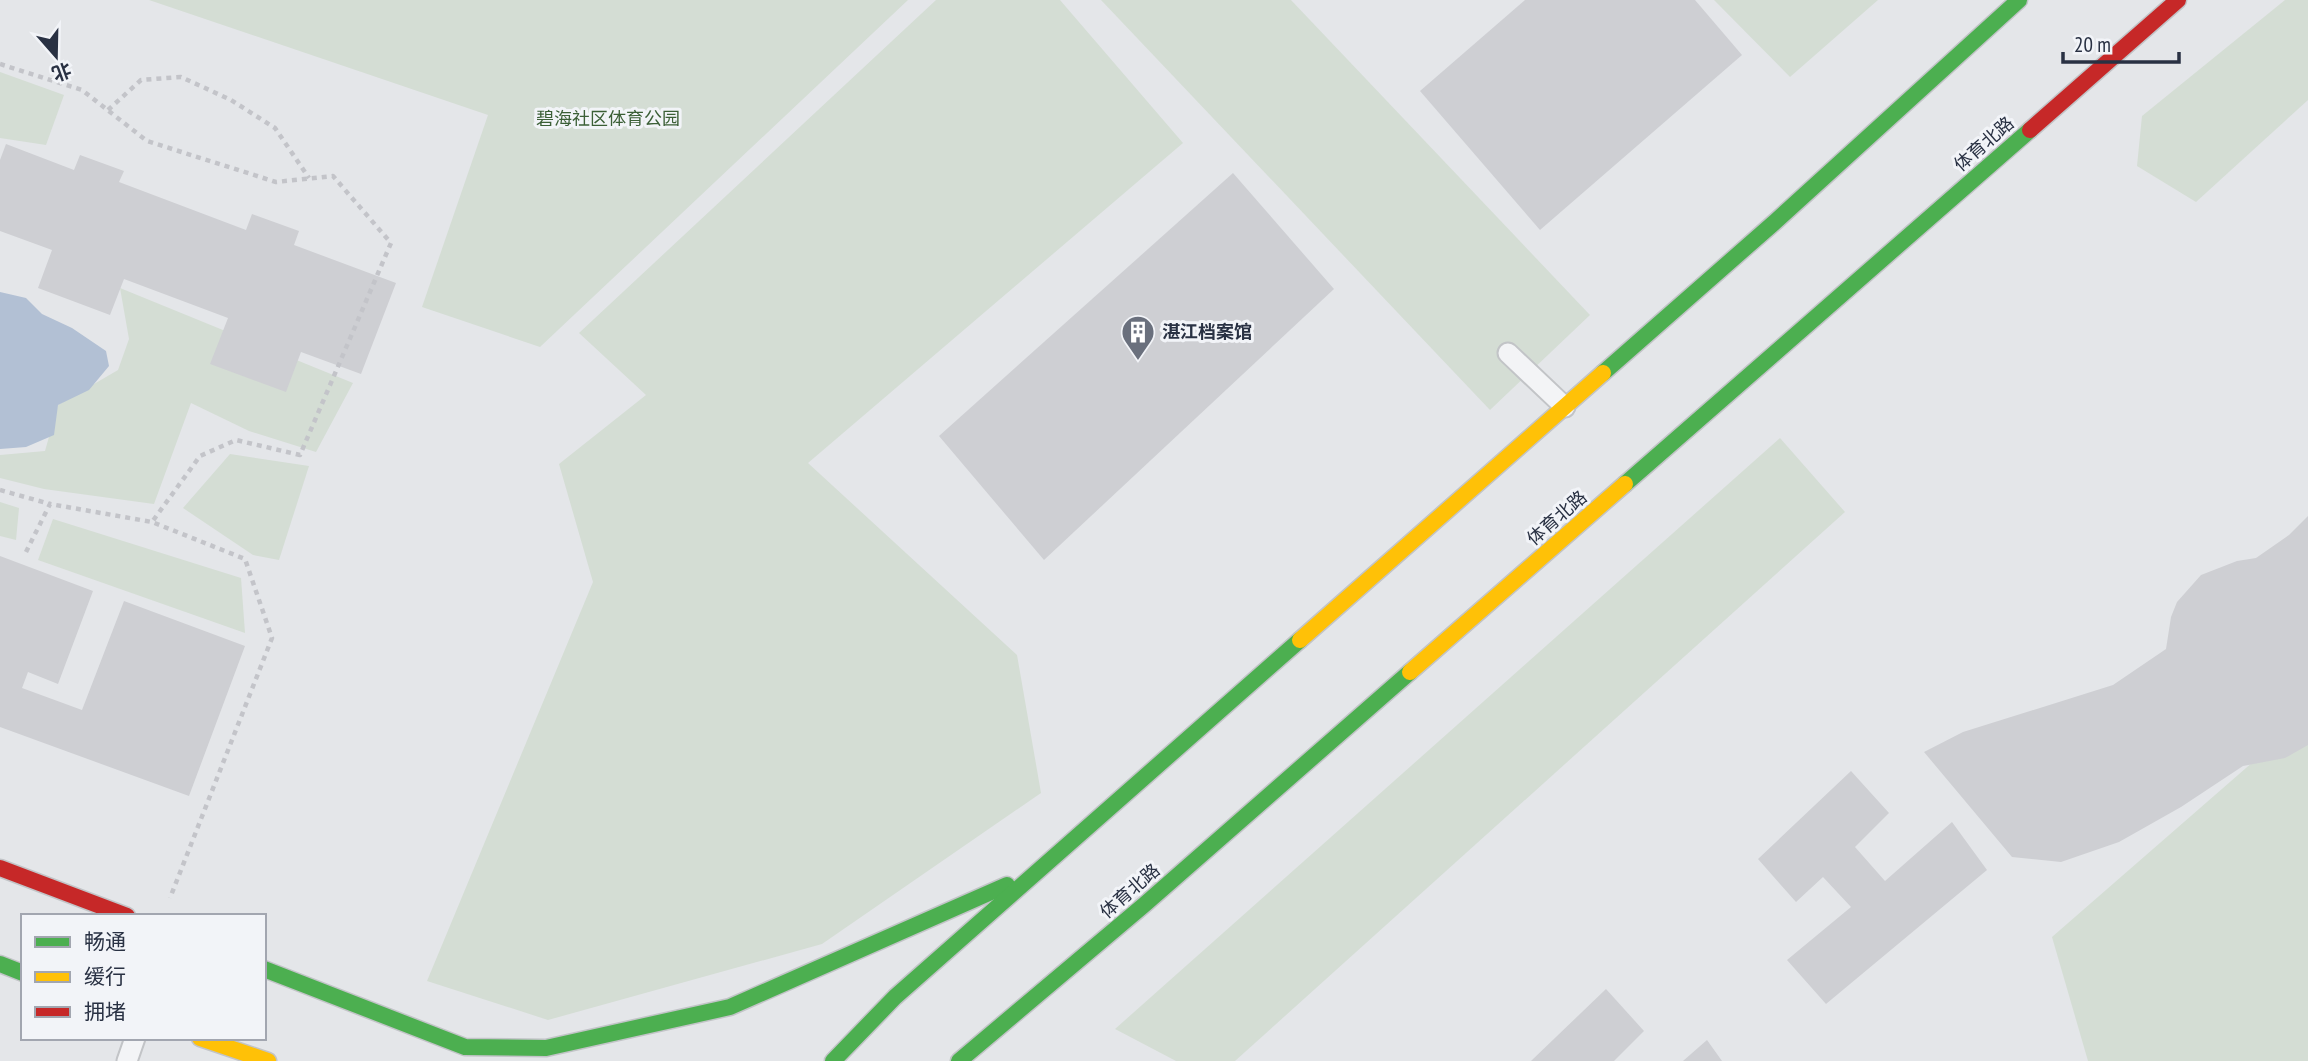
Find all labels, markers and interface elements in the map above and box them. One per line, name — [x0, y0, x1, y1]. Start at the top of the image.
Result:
north arrow — [21, 21, 91, 91]
scale bar — [2063, 21, 2178, 65]
text: 20 m — [2074, 31, 2111, 58]
text: 北 — [49, 57, 75, 87]
park label: 碧海社区体育公园 — [536, 107, 680, 130]
street label: 体育北路 — [1949, 111, 2018, 176]
building icon: 湛江档案馆 — [1119, 313, 1157, 362]
place label: 湛江档案馆 — [1162, 320, 1252, 343]
street label: 体育北路 — [1522, 485, 1591, 550]
street label: 体育北路 — [1095, 858, 1164, 923]
legend — [21, 914, 266, 1040]
text: 畅通 — [84, 928, 126, 955]
text: 缓行 — [84, 963, 126, 990]
text: 拥堵 — [84, 998, 126, 1025]

